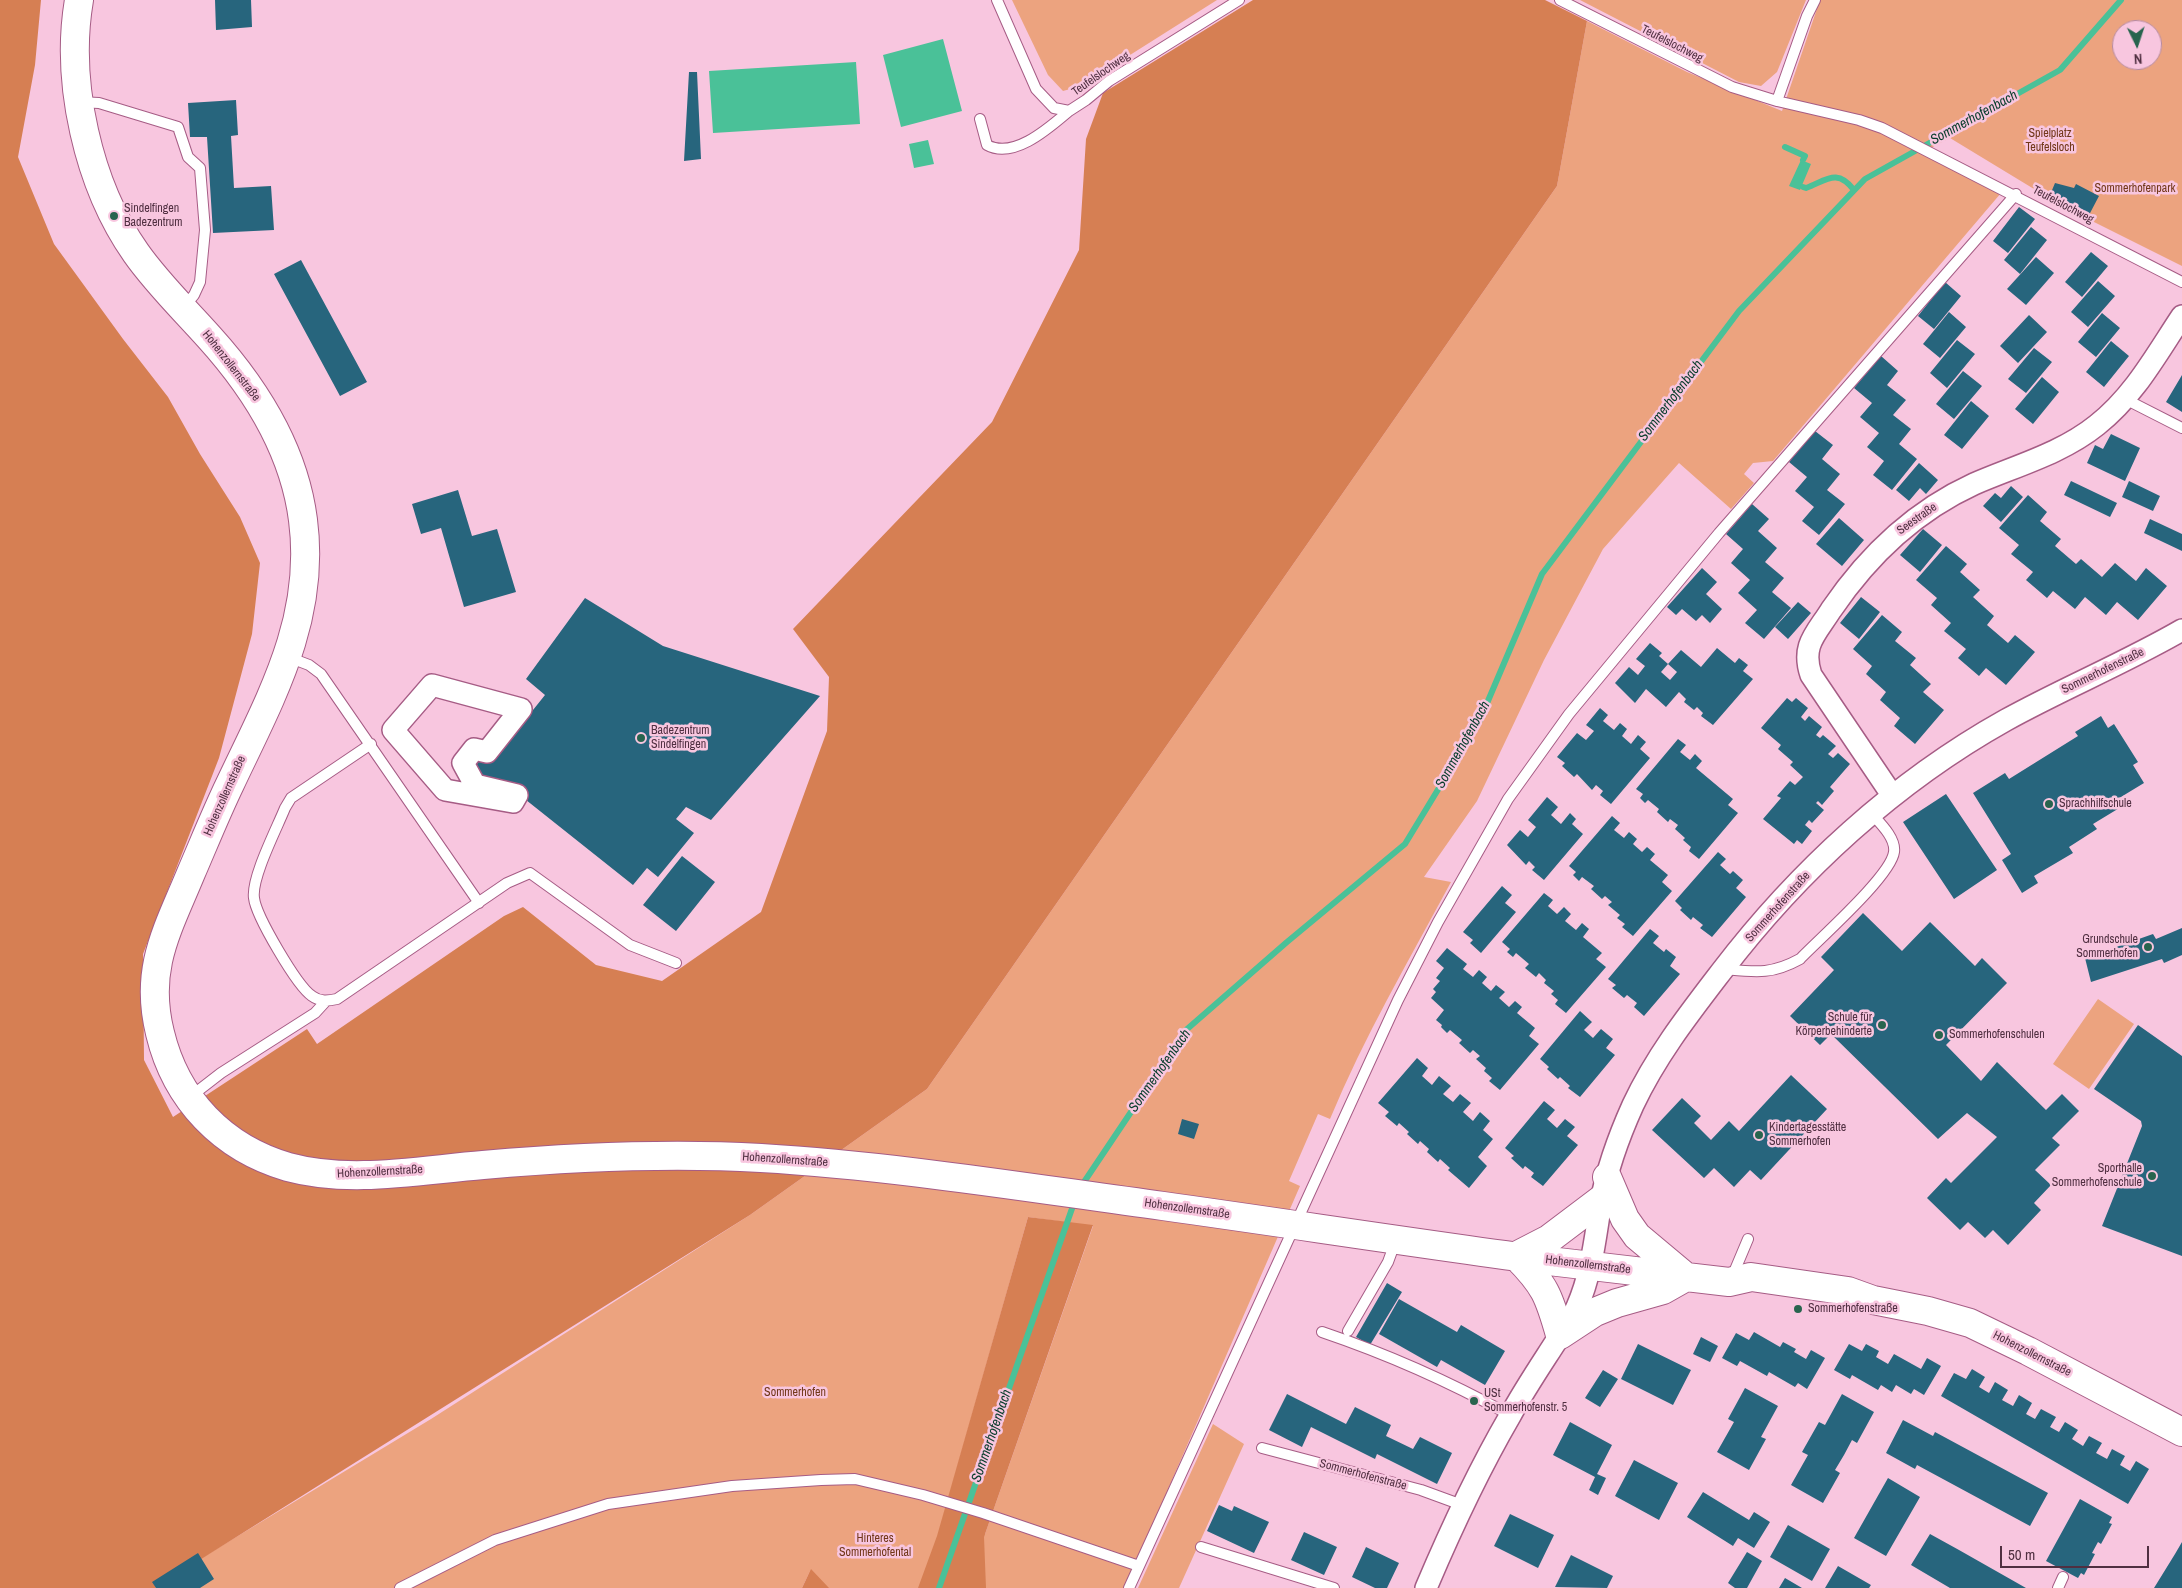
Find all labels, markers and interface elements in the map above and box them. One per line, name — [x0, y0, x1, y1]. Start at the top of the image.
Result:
north arrow — [2112, 20, 2162, 70]
street label: Teufelslochweg — [1639, 22, 1705, 66]
street label: Teufelslochweg — [1069, 49, 1133, 99]
text: N — [2133, 50, 2143, 68]
water label: Sommerhofenbach — [1928, 87, 2020, 149]
park label: Spielplatz Teufelsloch — [2025, 127, 2075, 155]
park label: Sommerhofenpark — [2095, 182, 2175, 196]
street label: Teufelslochweg — [2030, 183, 2096, 227]
place label: Sindelfingen Badezentrum — [124, 202, 183, 230]
marker: Sindelfingen Badezentrum — [108, 210, 120, 222]
street label: Hohenzollernstraße — [199, 328, 263, 404]
water label: Sommerhofenbach — [1635, 357, 1707, 445]
street label: Seestraße — [1894, 500, 1940, 538]
street label: Sommerhofenstraße — [2060, 645, 2146, 697]
water label: Sommerhofenbach — [1432, 699, 1494, 791]
place label: Badezentrum Sindelfingen — [651, 724, 710, 752]
marker: Badezentrum Sindelfingen — [635, 732, 647, 744]
street label: Hohenzollernstraße — [201, 754, 249, 838]
place label: Sprachhilfschule — [2059, 797, 2132, 811]
marker: Sprachhilfschule — [2043, 798, 2055, 810]
street label: Sommerhofenstraße — [1743, 869, 1813, 945]
place label: Grundschule Sommerhofen — [2076, 933, 2138, 961]
marker: Grundschule Sommerhofen — [2142, 941, 2154, 953]
place label: Schule für Körperbehinderte — [1795, 1011, 1872, 1039]
marker: Schule für Körperbehinderte — [1876, 1019, 1888, 1031]
water label: Sommerhofenbach — [1125, 1026, 1195, 1116]
place label: Sommerhofenschulen — [1949, 1028, 2045, 1042]
marker: Sommerhofenschulen — [1933, 1029, 1945, 1041]
place label: Kindertagesstätte Sommerhofen — [1769, 1121, 1846, 1149]
marker: Kindertagesstätte Sommerhofen — [1753, 1129, 1765, 1141]
street label: Hohenzollernstraße — [742, 1150, 828, 1170]
place label: Sporthalle Sommerhofenschule — [2052, 1162, 2142, 1190]
street label: Hohenzollernstraße — [337, 1163, 423, 1181]
marker: Sporthalle Sommerhofenschule — [2146, 1170, 2158, 1182]
street label: Hohenzollernstraße — [1143, 1196, 1231, 1222]
street label: Hohenzollernstraße — [1545, 1253, 1631, 1277]
place label: Sommerhofenstraße — [1808, 1302, 1898, 1316]
marker: Sommerhofenstraße — [1792, 1303, 1804, 1315]
street label: Hohenzollernstraße — [1990, 1328, 2074, 1380]
park label: Sommerhofen — [764, 1386, 826, 1400]
water label: Sommerhofenbach — [968, 1387, 1016, 1485]
place label: USt Sommerhofenstr. 5 — [1484, 1387, 1567, 1415]
marker: USt Sommerhofenstr. 5 — [1468, 1395, 1480, 1407]
street label: Sommerhofenstraße — [1318, 1456, 1408, 1494]
park label: Hinteres Sommerhofental — [839, 1532, 911, 1560]
scale bar — [2002, 1536, 2151, 1568]
text: 50 m — [2008, 1544, 2035, 1565]

